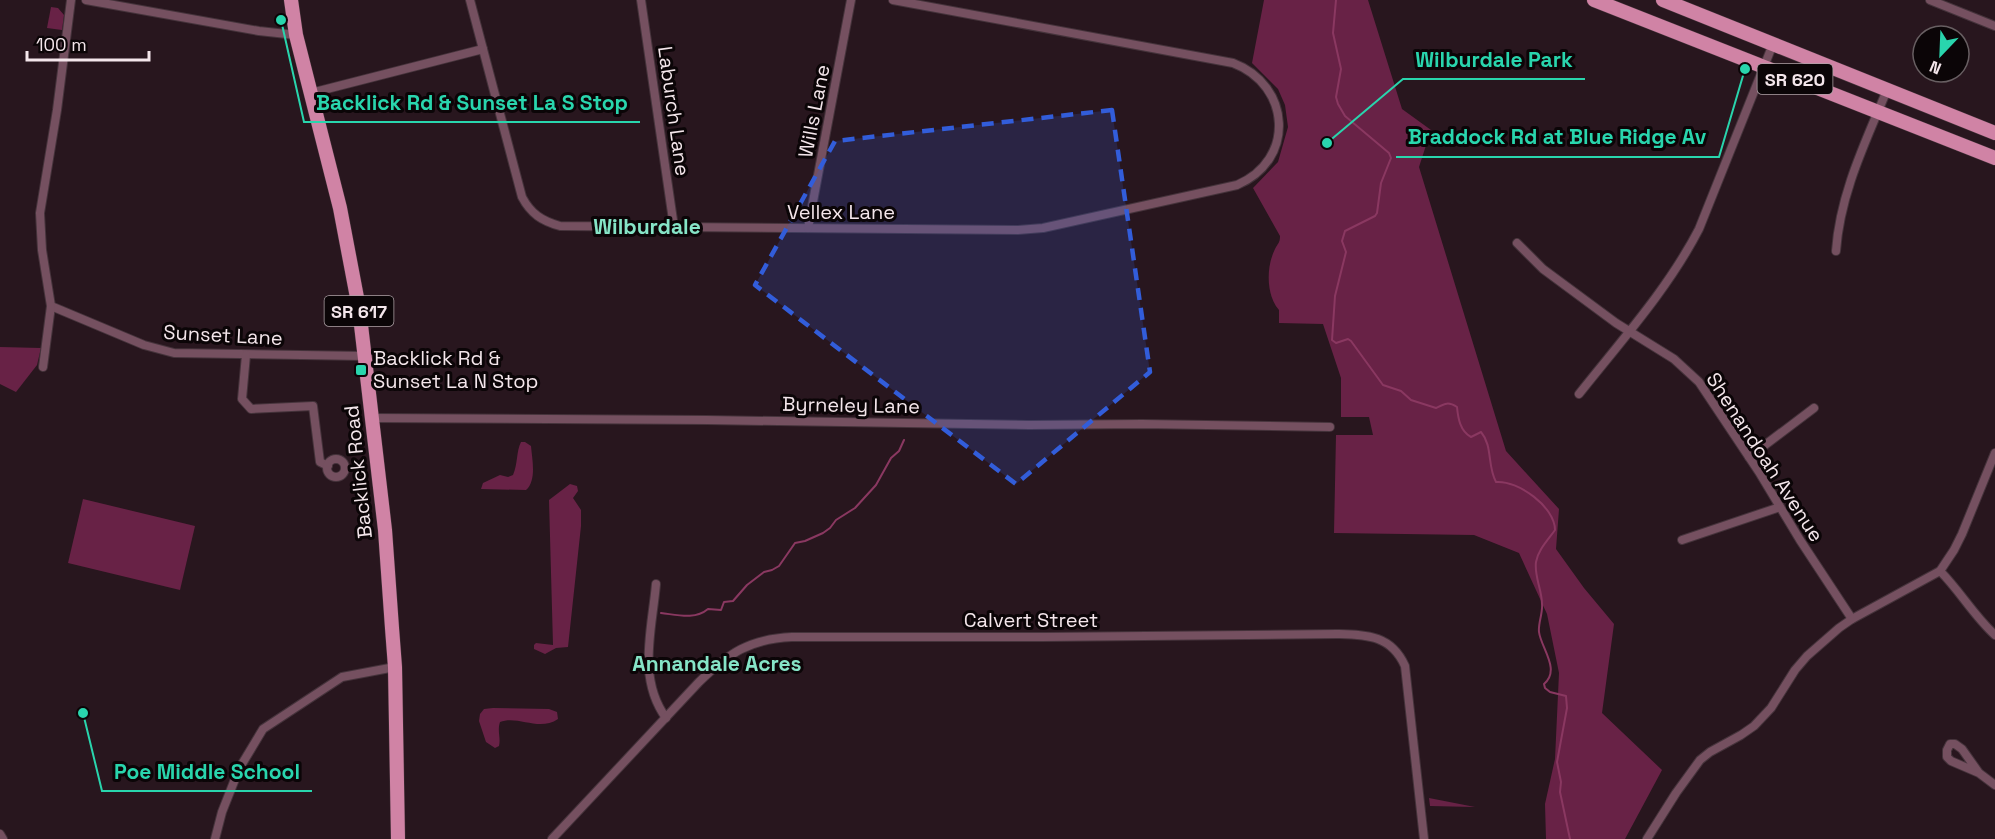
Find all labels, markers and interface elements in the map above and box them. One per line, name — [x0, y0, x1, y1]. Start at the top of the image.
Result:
scale bar — [27, 24, 148, 62]
north arrow — [1911, 24, 1971, 84]
text: 100 m — [36, 33, 87, 56]
callout: Wilburdale Park — [1403, 40, 1585, 79]
street label: Laburch Lane — [652, 45, 696, 177]
text: Wilburdale Park — [1415, 46, 1573, 73]
text: N — [1926, 56, 1944, 79]
street label: Wills Lane — [792, 62, 836, 160]
road number: SR 620 — [1758, 64, 1832, 94]
callout: Backlick Rd & Sunset La S Stop — [304, 83, 640, 122]
text: Backlick Rd & Sunset La S Stop — [316, 89, 628, 116]
callout: Braddock Rd at Blue Ridge Av — [1396, 118, 1719, 157]
text: Braddock Rd at Blue Ridge Av — [1408, 123, 1707, 150]
street label: Vellex Lane — [787, 199, 895, 225]
district label: Wilburdale — [593, 213, 701, 240]
road number: SR 617 — [324, 296, 394, 326]
street label: Sunset Lane — [163, 319, 283, 351]
place label: Backlick Rd & Sunset La N Stop — [373, 345, 538, 394]
marker: Backlick Rd & Sunset La N Stop — [354, 363, 368, 377]
street label: Shenandoah Avenue — [1700, 367, 1830, 547]
street label: Byrneley Lane — [782, 391, 920, 419]
street label: Backlick Road — [338, 404, 378, 540]
street label: Calvert Street — [964, 607, 1098, 633]
district label: Annandale Acres — [632, 650, 802, 677]
callout: Poe Middle School — [102, 752, 312, 791]
text: Poe Middle School — [114, 758, 300, 785]

